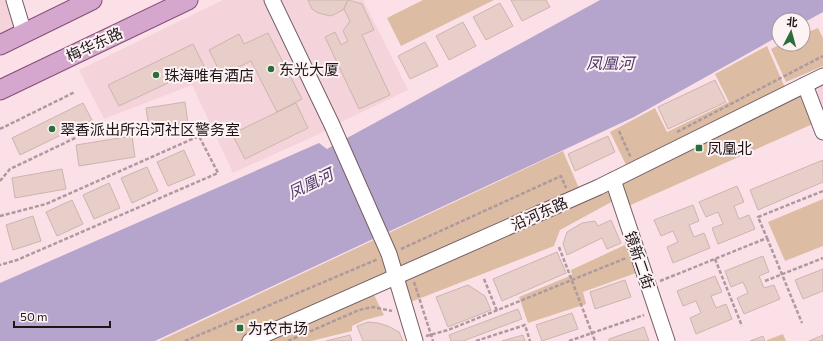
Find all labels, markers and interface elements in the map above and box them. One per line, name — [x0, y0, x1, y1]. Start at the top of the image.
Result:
north arrow — [771, 12, 811, 52]
text: 北 — [786, 15, 798, 29]
street label: 梅华东路 — [63, 23, 125, 65]
water label: 凤凰河 — [586, 53, 637, 72]
place label: 东光大厦 — [279, 60, 339, 78]
marker: 东光大厦 — [266, 64, 276, 74]
place label: 珠海唯有酒店 — [164, 66, 254, 84]
marker: 珠海唯有酒店 — [151, 70, 161, 80]
place label: 翠香派出所沿河社区警务室 — [60, 120, 240, 138]
marker: 翠香派出所沿河社区警务室 — [47, 124, 57, 134]
place label: 凤凰北 — [707, 139, 752, 157]
marker: 凤凰北 — [694, 143, 704, 153]
water label: 凤凰河 — [284, 163, 338, 202]
street label: 沿河东路 — [508, 193, 570, 233]
street label: 镜新二街 — [622, 229, 658, 291]
scale bar — [14, 303, 110, 329]
text: 50 m — [20, 309, 48, 323]
place label: 为农市场 — [248, 319, 308, 337]
marker: 为农市场 — [235, 323, 245, 333]

